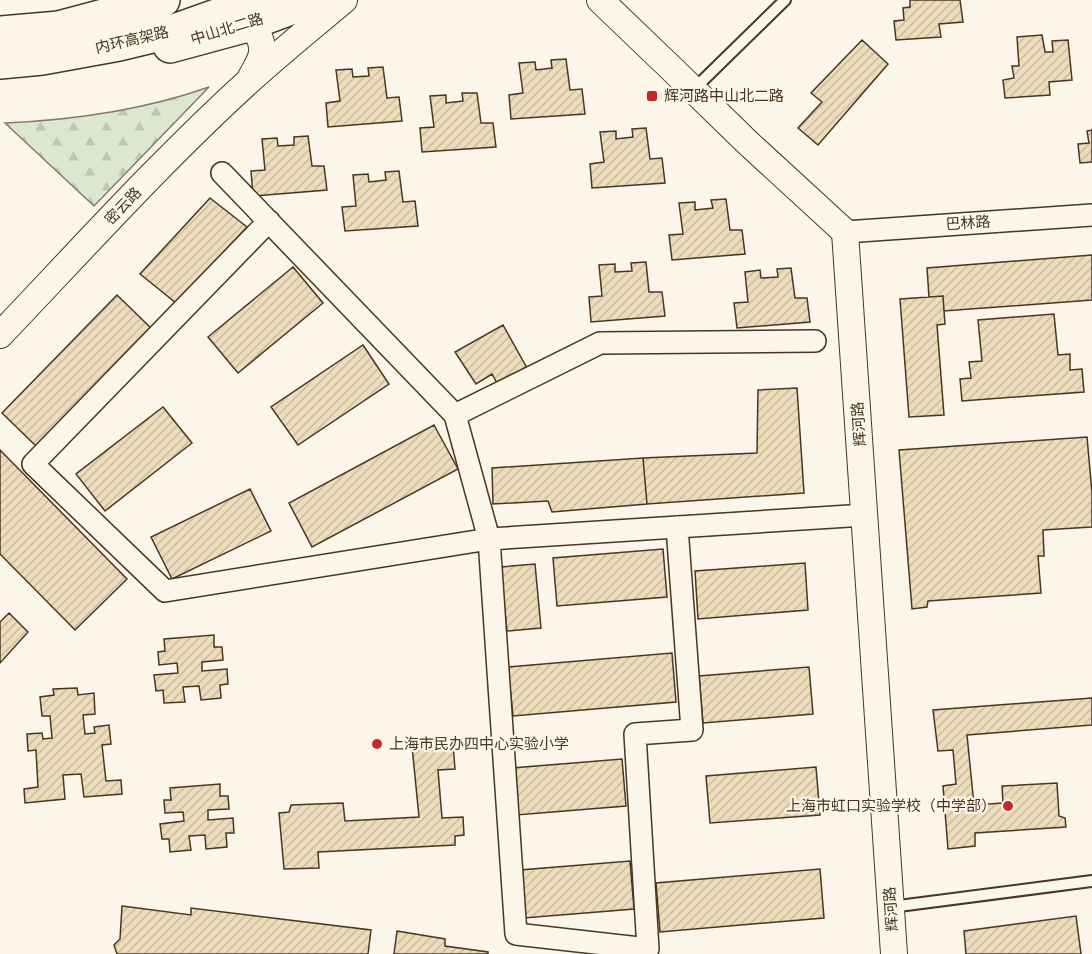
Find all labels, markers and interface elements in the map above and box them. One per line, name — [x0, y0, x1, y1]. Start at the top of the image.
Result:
street label: 中山北二路 — [188, 8, 266, 49]
street label: 内环高架路 — [93, 21, 171, 57]
place label: 辉河路中山北二路 — [664, 85, 784, 105]
marker: 辉河路中山北二路 — [645, 89, 659, 103]
street label: 密云路 — [99, 182, 145, 228]
street label: 巴林路 — [945, 210, 991, 234]
street label: 辉河路 — [846, 401, 870, 447]
place label: 上海市民办四中心实验小学 — [389, 733, 569, 753]
marker: 上海市民办四中心实验小学 — [370, 737, 384, 751]
place label: 上海市虹口实验学校（中学部） — [786, 795, 996, 815]
marker: 上海市虹口实验学校（中学部） — [1001, 799, 1015, 813]
street label: 辉河路 — [878, 886, 902, 932]

